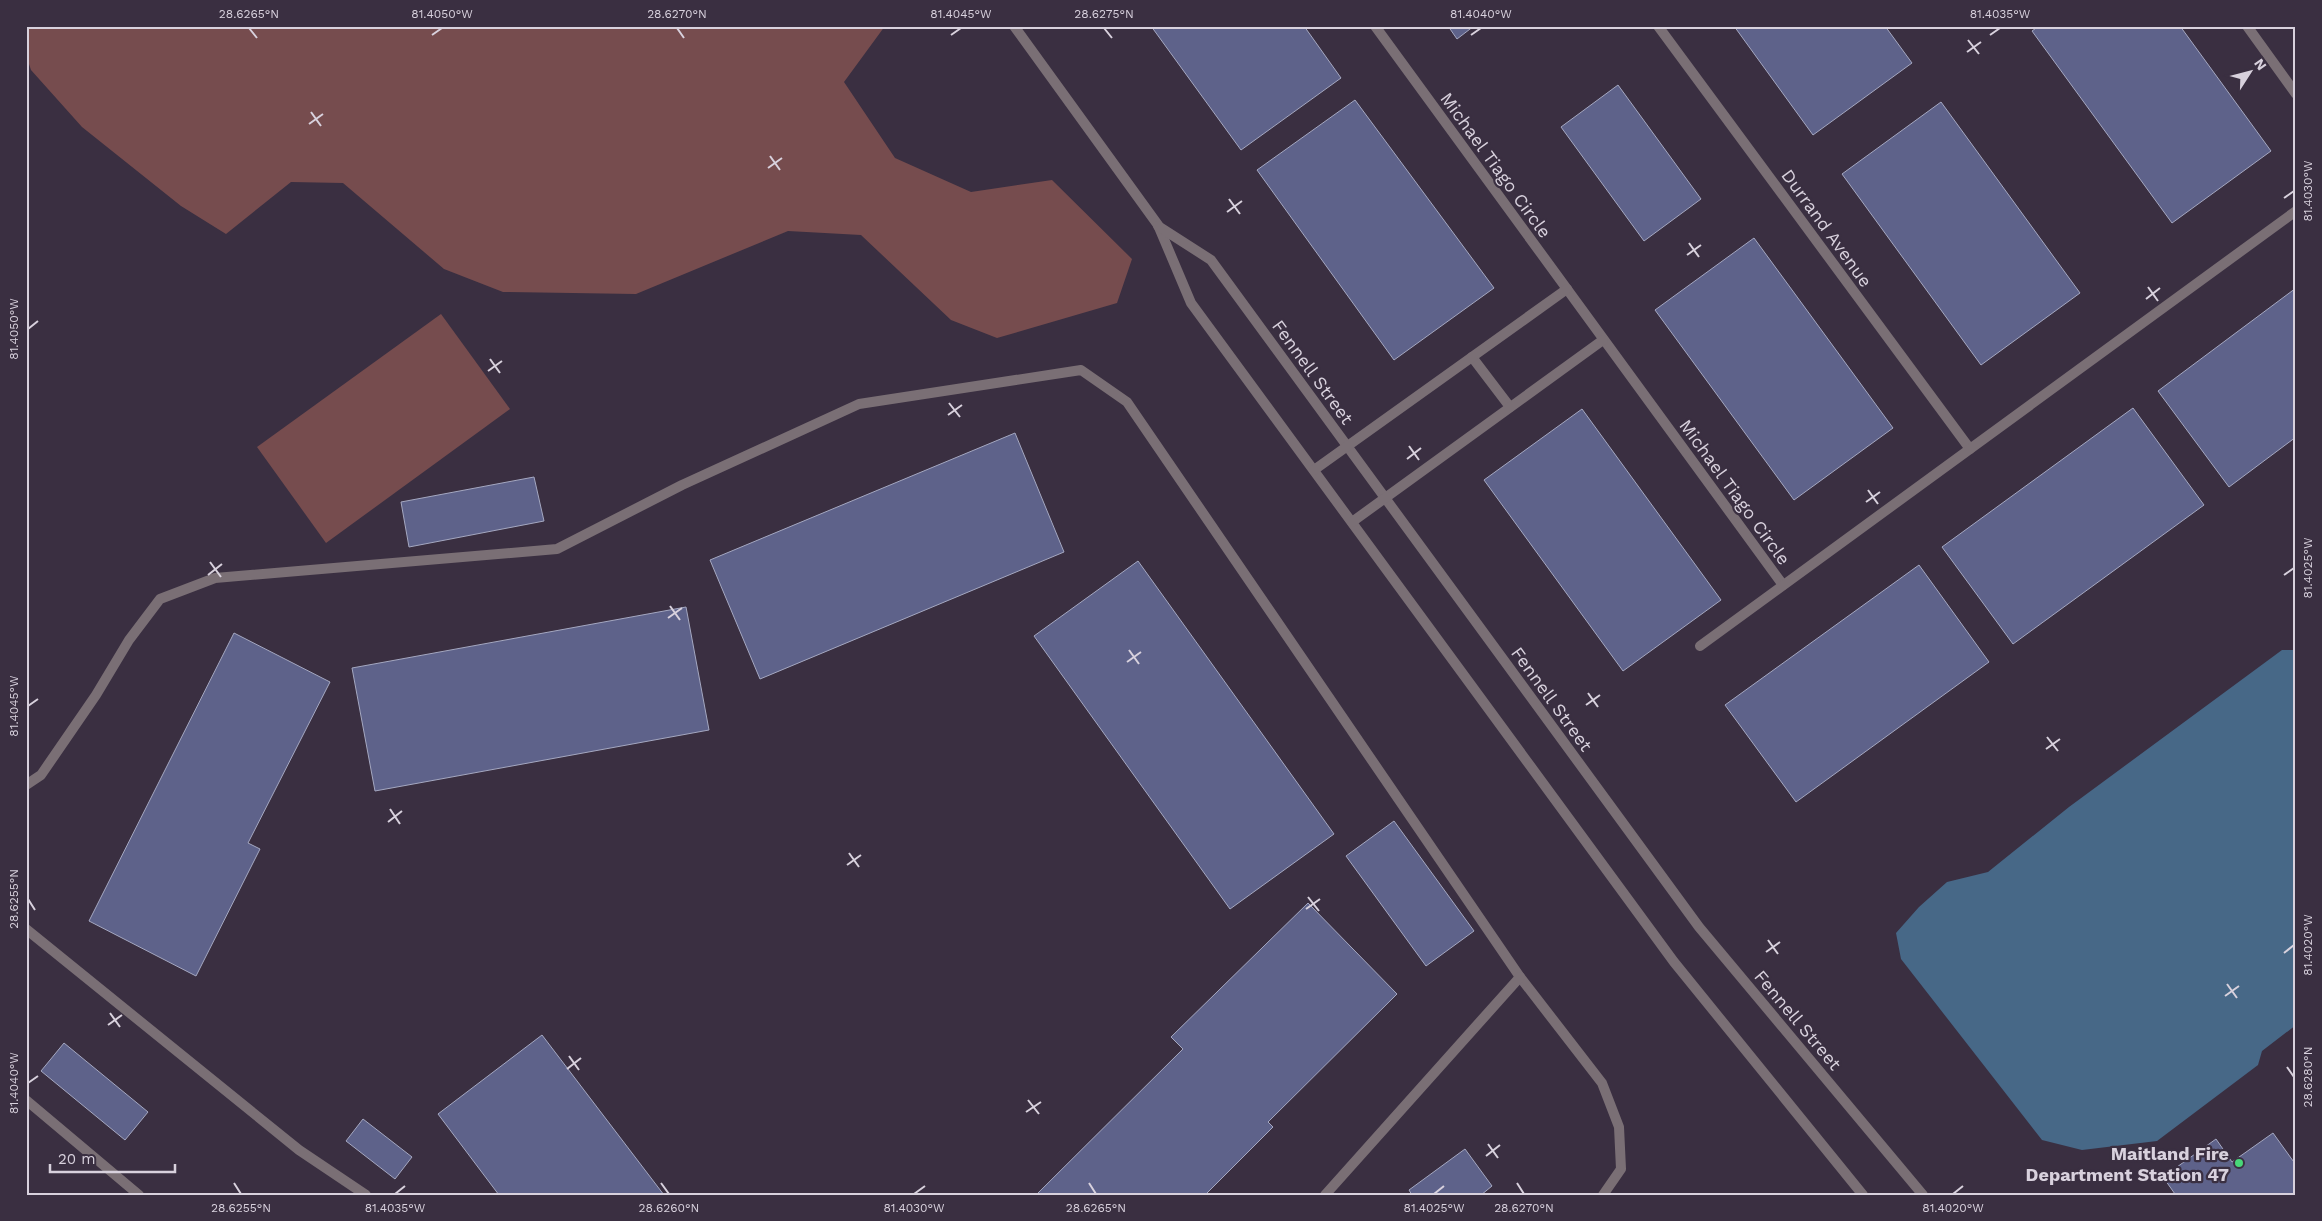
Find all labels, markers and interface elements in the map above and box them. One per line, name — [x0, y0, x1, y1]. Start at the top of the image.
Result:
text: 28.6265°N — [219, 7, 279, 21]
text: 81.4050°W — [411, 7, 473, 21]
text: 28.6270°N — [647, 7, 707, 21]
text: 81.4045°W — [930, 7, 992, 21]
text: 28.6275°N — [1074, 7, 1134, 21]
text: 81.4040°W — [1450, 7, 1512, 21]
text: 81.4035°W — [1970, 7, 2031, 21]
north arrow — [2224, 48, 2274, 98]
text: N — [2251, 55, 2270, 73]
street label: Michael Tiago Circle — [1436, 88, 1556, 242]
text: 81.4030°W — [2301, 160, 2315, 222]
street label: Durrand Avenue — [1777, 165, 1877, 291]
text: 81.4050°W — [7, 298, 21, 360]
street label: Fennell Street — [1268, 316, 1358, 429]
street label: Michael Tiago Circle — [1675, 415, 1795, 569]
text: 81.4025°W — [2301, 537, 2315, 598]
street label: Fennell Street — [1507, 643, 1597, 756]
text: 81.4045°W — [7, 675, 21, 737]
text: 28.6255°N — [7, 869, 21, 929]
text: 81.4020°W — [2301, 914, 2315, 976]
street label: Fennell Street — [1750, 966, 1846, 1074]
text: 28.6280°N — [2301, 1047, 2315, 1107]
text: 81.4040°W — [7, 1052, 21, 1114]
scale bar — [50, 1141, 175, 1173]
place label: Maitland Fire Department Station 47 — [2026, 1143, 2229, 1185]
text: 20 m — [58, 1150, 96, 1168]
marker: Maitland Fire Department Station 47 — [2233, 1157, 2245, 1169]
text: 28.6255°N — [211, 1201, 271, 1215]
text: 81.4035°W — [365, 1201, 426, 1215]
text: 28.6260°N — [639, 1201, 699, 1215]
text: 81.4030°W — [883, 1201, 945, 1215]
text: 28.6265°N — [1066, 1201, 1126, 1215]
text: 81.4025°W — [1404, 1201, 1465, 1215]
text: 28.6270°N — [1494, 1201, 1554, 1215]
text: 81.4020°W — [1922, 1201, 1984, 1215]

